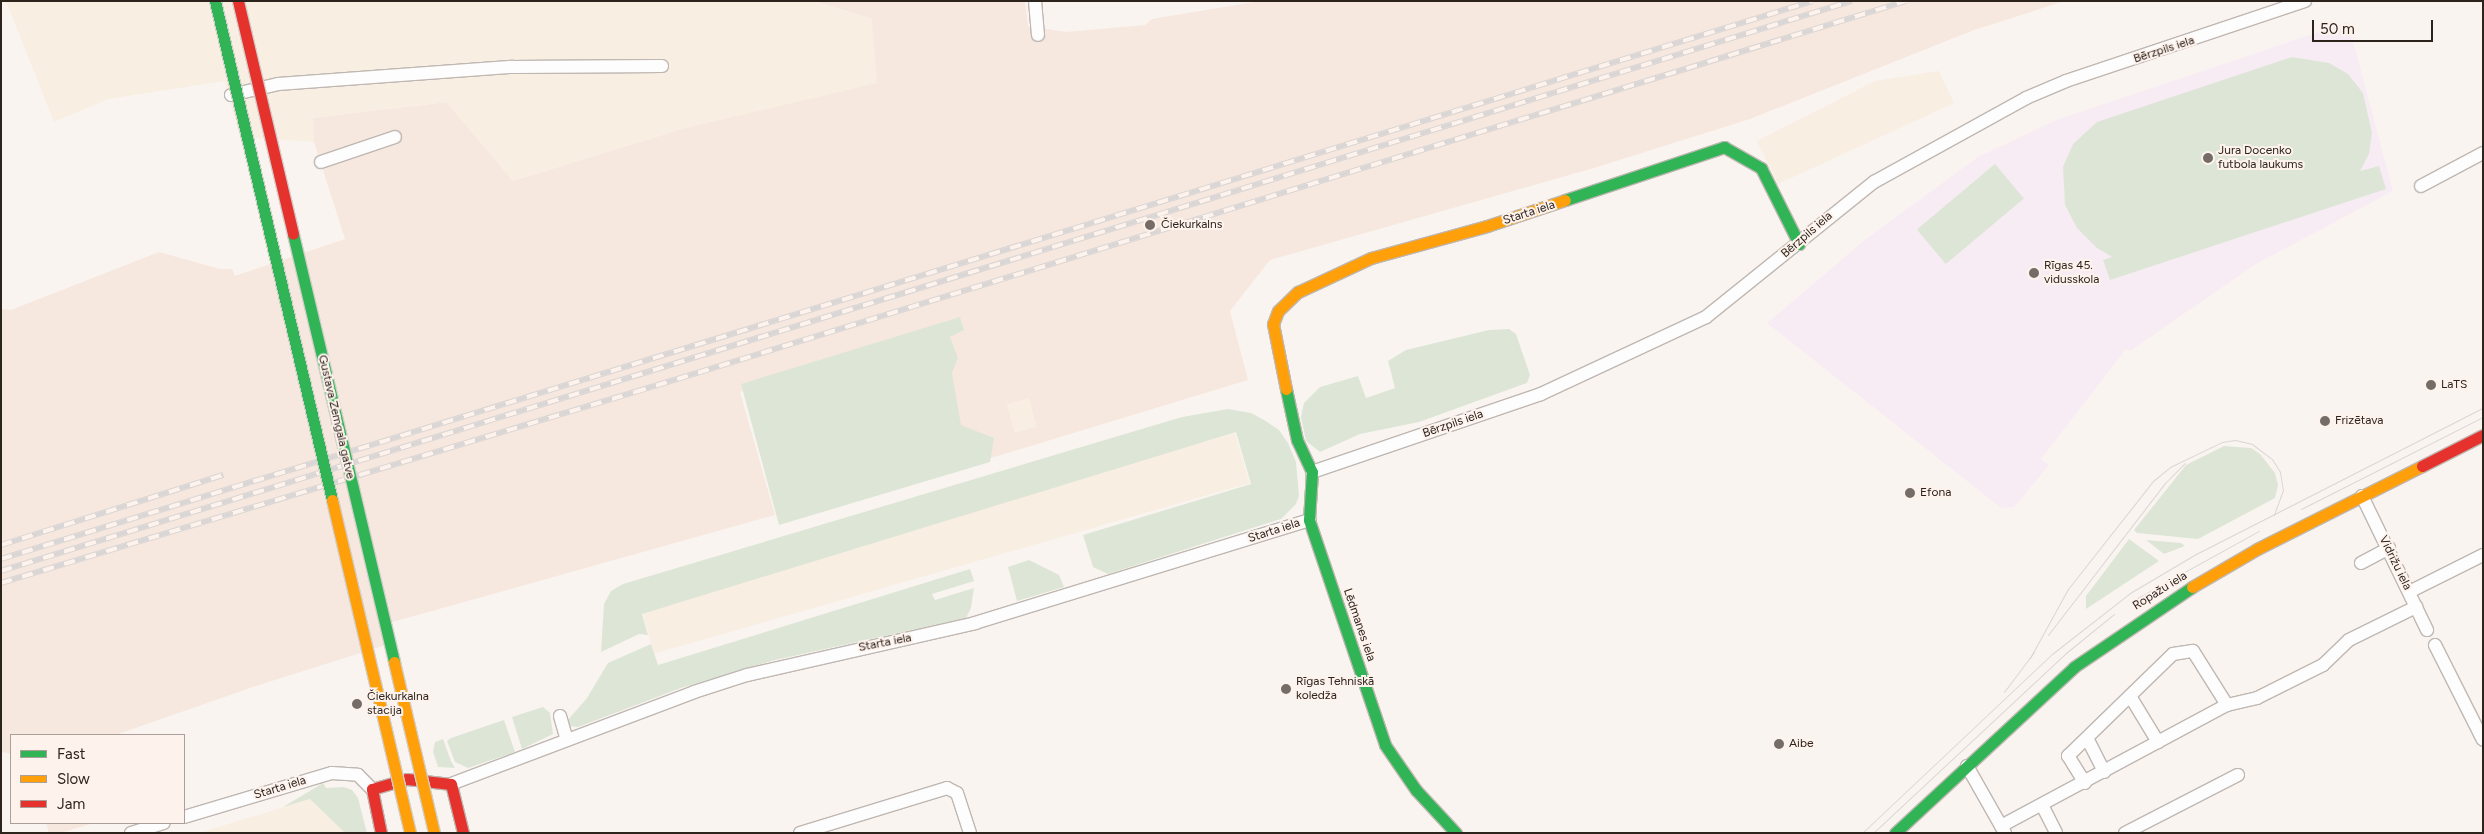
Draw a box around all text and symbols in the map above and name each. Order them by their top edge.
scale bar [2314,10,2435,42]
text: 50 m [2320,20,2355,38]
street label: Bērzpils iela [2132,33,2196,67]
place label: Jura Docenko futbola laukums [2218,144,2303,172]
marker: Jura Docenko futbola laukums [2202,152,2214,164]
street label: Starta iela [1501,198,1557,228]
street label: Bērzpils iela [1778,209,1836,261]
marker: Čiekurkalns [1143,218,1157,232]
place label: Čiekurkalns [1161,218,1222,232]
place label: Rīgas 45. vidusskola [2044,259,2099,287]
marker: Rīgas 45. vidusskola [2028,267,2040,279]
street label: Gustava Zemgala gatve [315,354,357,480]
place label: LaTS [2441,378,2467,392]
marker: LaTS [2425,379,2437,391]
street label: Bērzpils iela [1421,407,1485,441]
place label: Frizētava [2335,414,2383,428]
marker: Frizētava [2319,415,2331,427]
place label: Efona [1920,486,1951,500]
marker: Efona [1904,487,1916,499]
street label: Starta iela [1246,516,1302,546]
street label: Vidrižu iela [2376,534,2414,592]
street label: Ropažu iela [2130,569,2190,613]
street label: Lēdmanes iela [1340,587,1378,663]
street label: Starta iela [857,631,913,655]
place label: Rīgas Tehniskā koledža [1296,675,1374,703]
marker: Rīgas Tehniskā koledža [1280,683,1292,695]
place label: Čiekurkalna stacija [367,690,429,718]
marker: Čiekurkalna stacija [351,698,363,710]
legend [10,734,185,824]
place label: Aibe [1789,737,1813,751]
marker: Aibe [1773,738,1785,750]
text: Fast [57,745,85,763]
text: Slow [57,770,90,788]
street label: Starta iela [252,773,308,803]
text: Jam [57,795,85,813]

